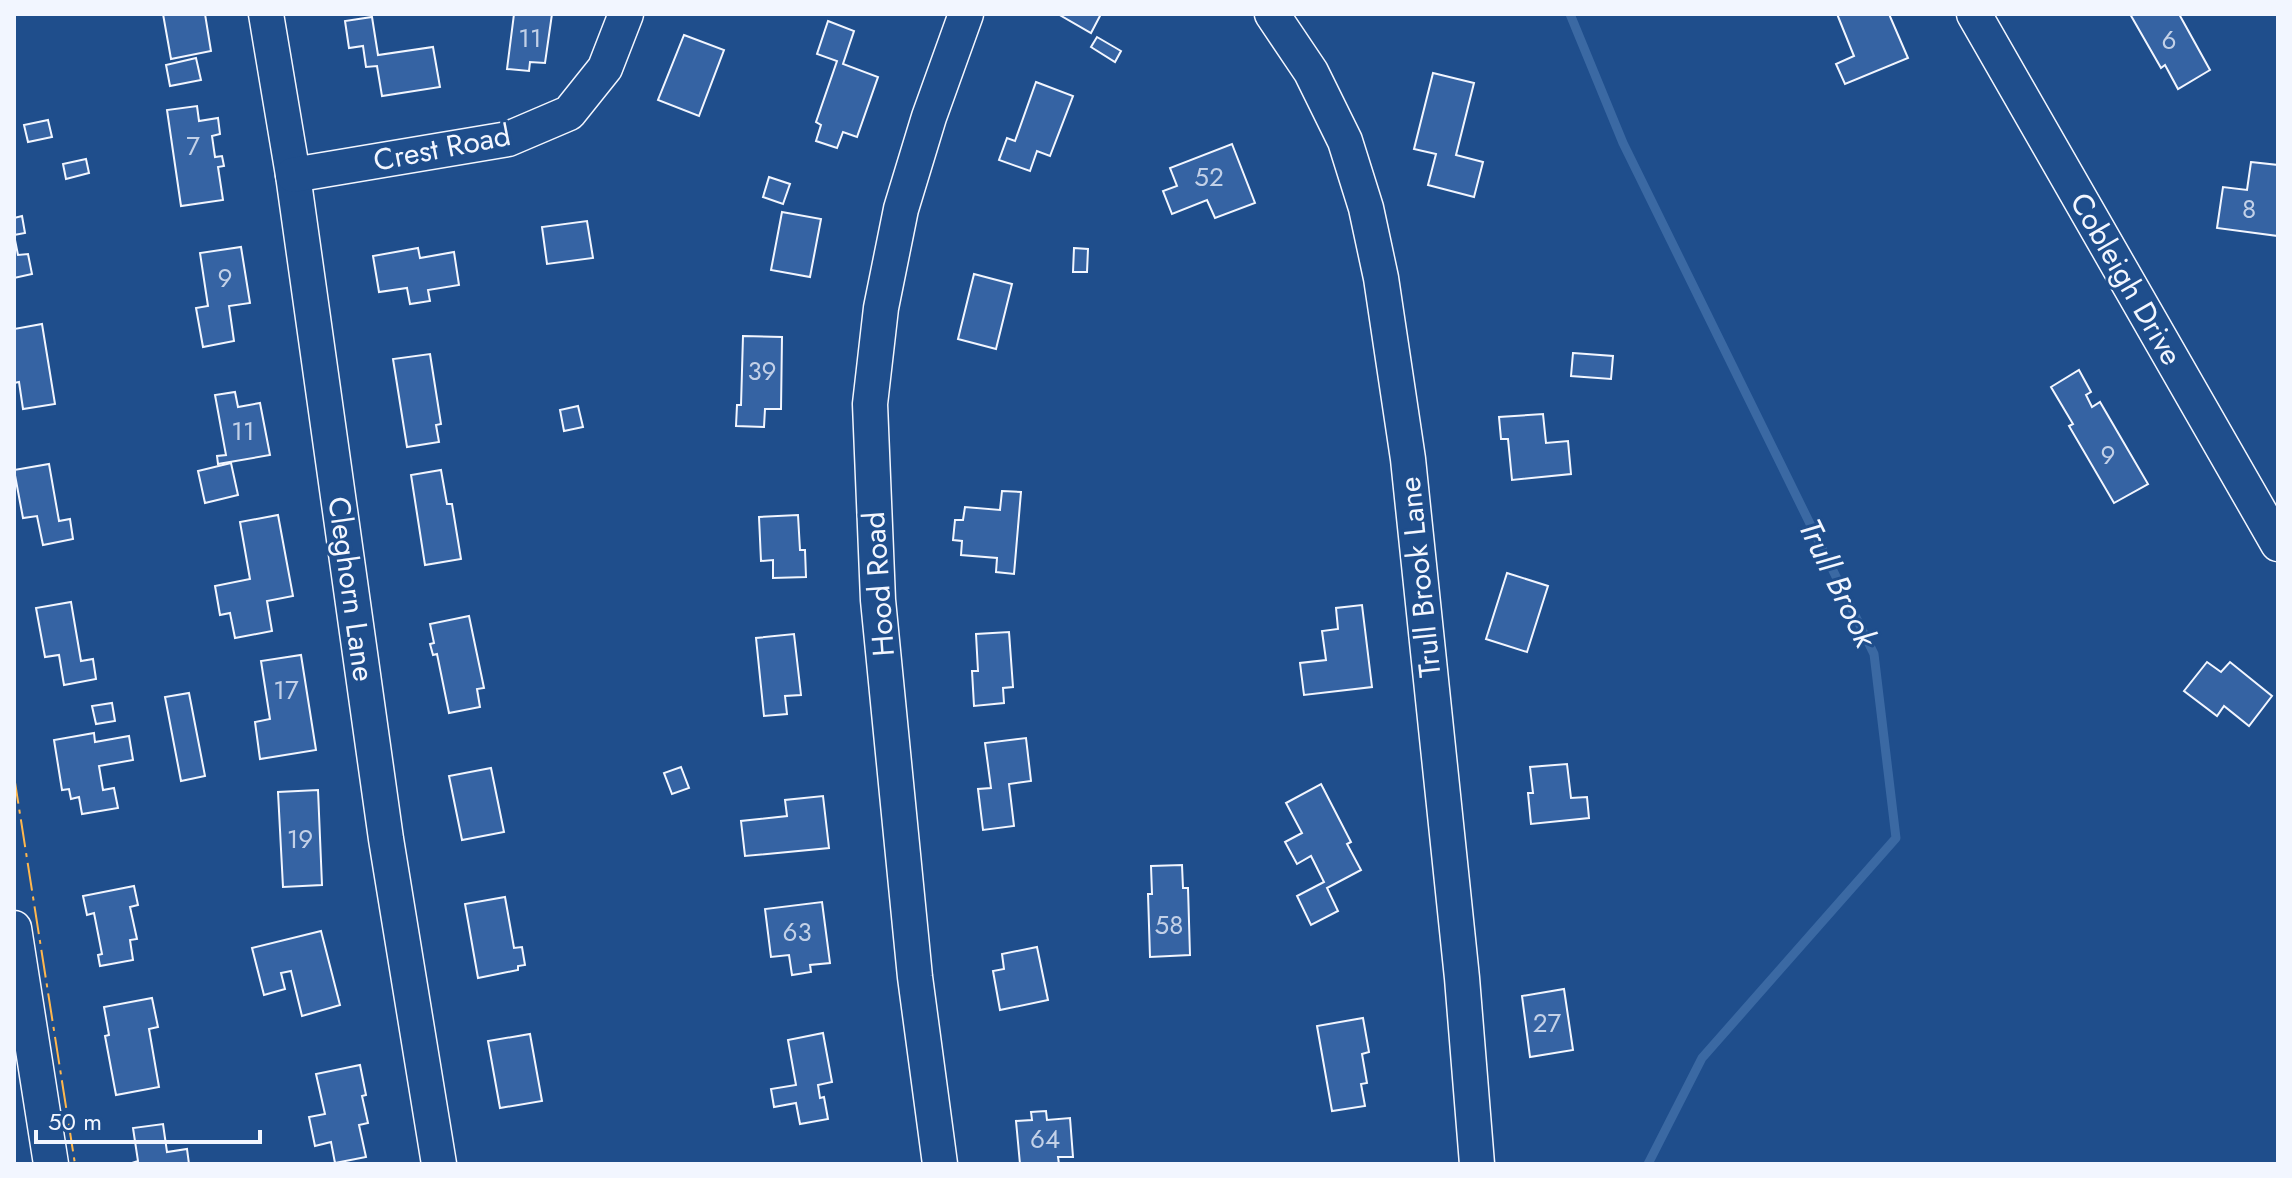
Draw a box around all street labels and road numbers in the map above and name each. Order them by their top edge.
street label: Crest Road [370,113,514,182]
street label: Cobleigh Drive [2060,185,2193,373]
street label: Trull Brook Lane [1388,475,1451,679]
street label: Cleghorn Lane [317,494,386,684]
street label: Hood Road [852,510,905,658]

